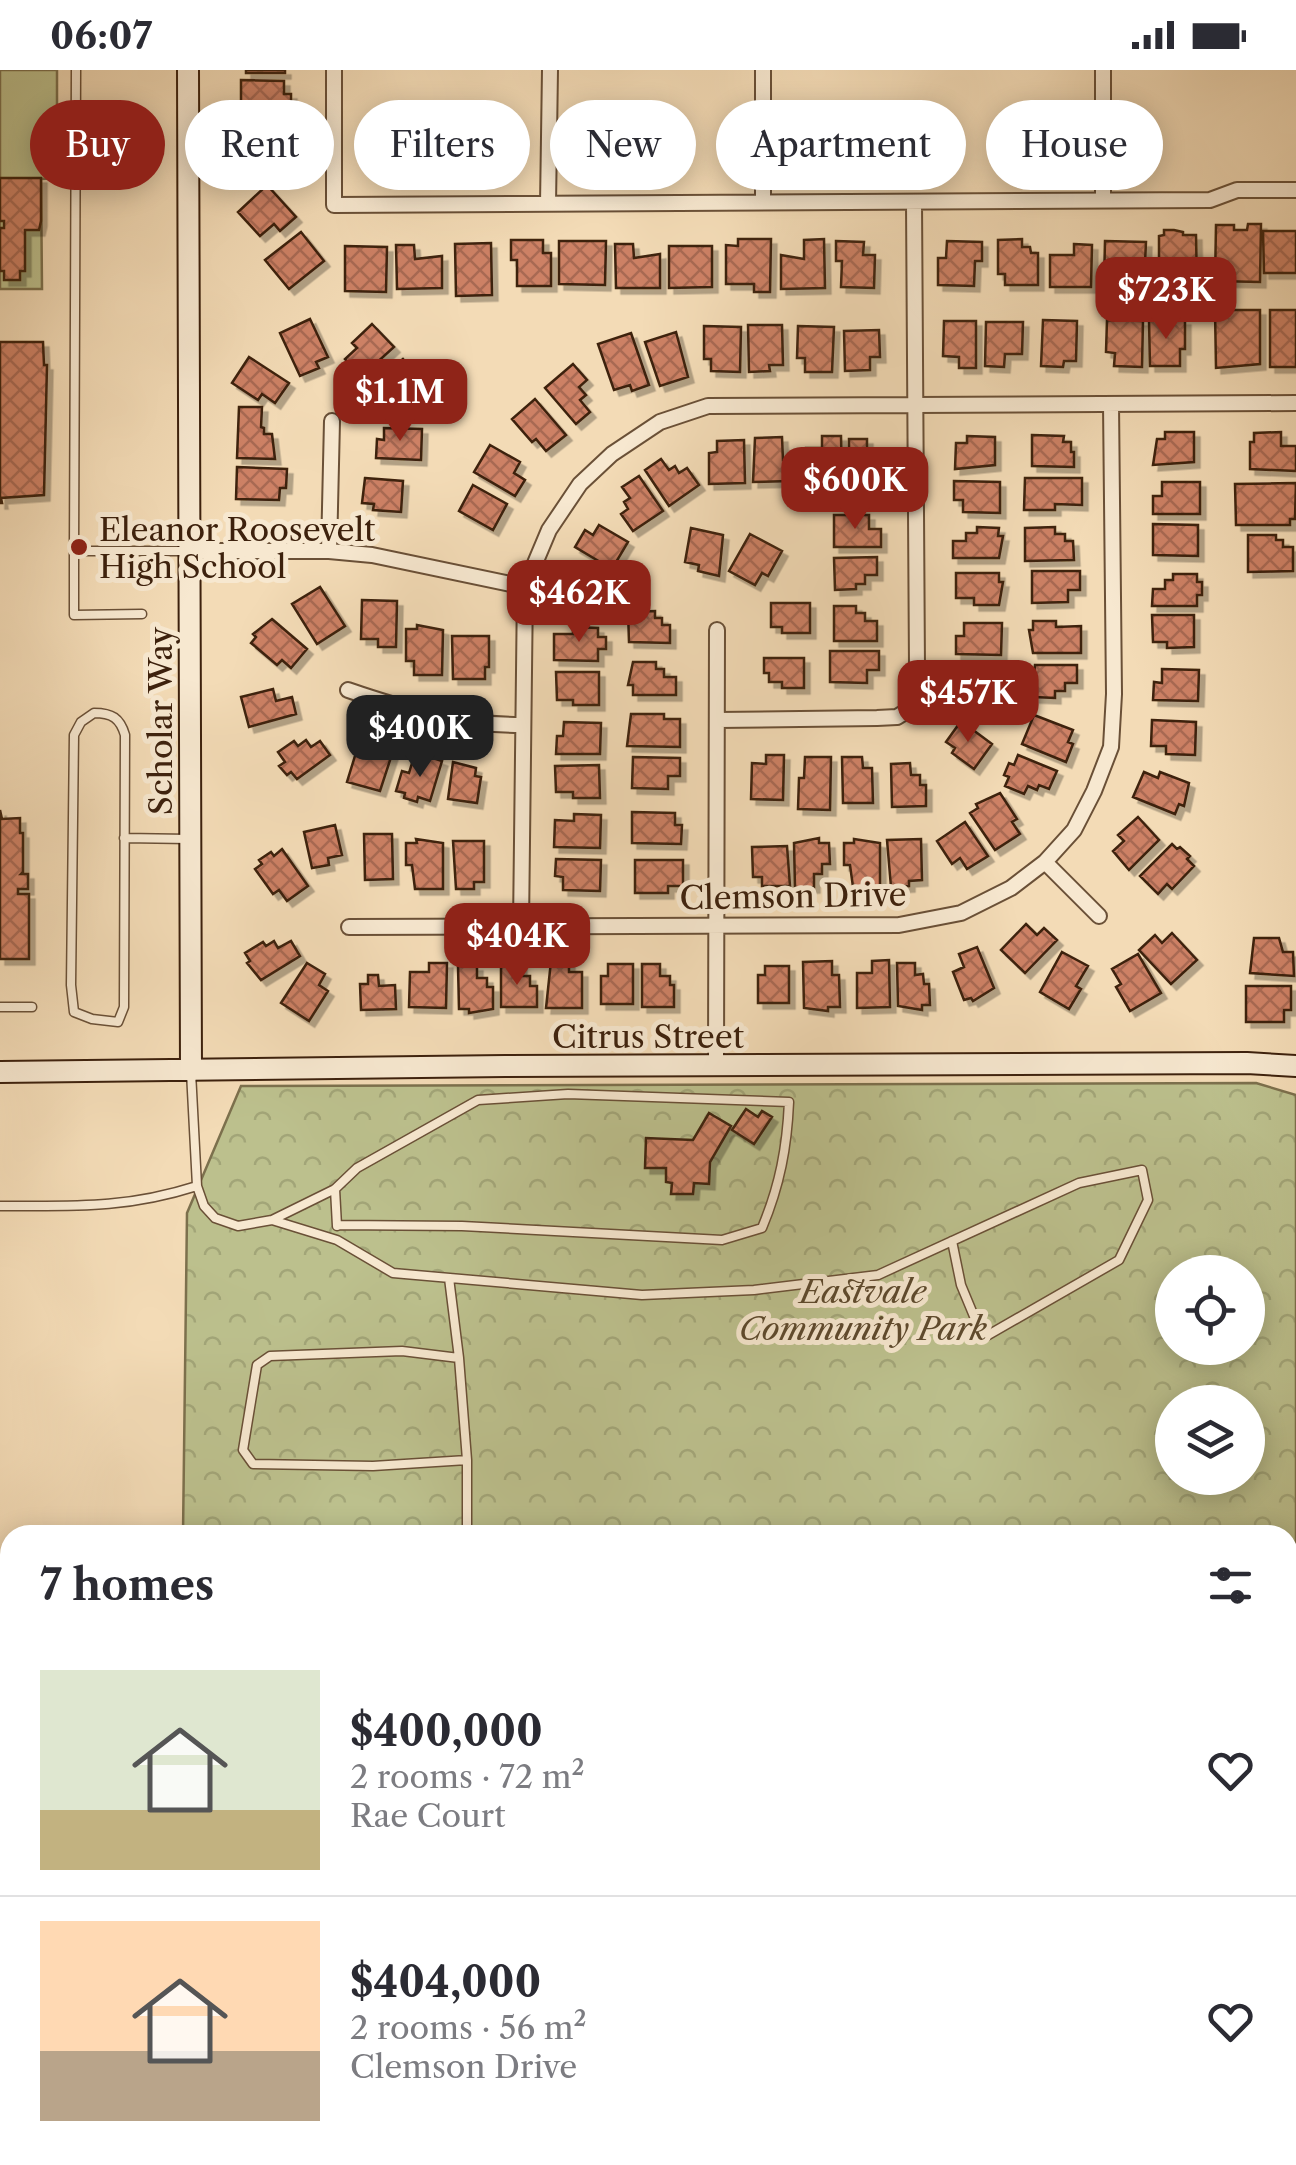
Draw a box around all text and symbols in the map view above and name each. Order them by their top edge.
text: 06:07 [50,12,152,59]
chip: Buy [30,100,165,190]
chip: Rent [185,100,334,190]
chip: Filters [354,100,530,190]
chip: New [550,100,696,190]
chip: Apartment [716,100,966,190]
chip: House [986,100,1163,190]
pin: $723K [1096,257,1236,342]
text: $723K [1117,270,1215,309]
pin: $1.1M [330,359,470,444]
text: $1.1M [355,372,445,411]
pin: $600K [785,447,925,532]
text: $600K [803,460,907,499]
place label: Eleanor Roosevelt High School [99,510,376,586]
marker: Eleanor Roosevelt High School [68,536,90,558]
pin: $462K [509,560,649,645]
text: $462K [529,573,629,612]
street label: Scholar Way [141,626,180,815]
pin: $457K [898,660,1038,745]
text: $457K [920,673,1016,712]
pin: $400K [350,695,490,780]
text: $400K [368,708,472,747]
street label: Clemson Drive [679,875,907,917]
pin: $404K [447,903,587,988]
text: $404K [466,916,568,955]
street label: Citrus Street [552,1017,745,1056]
map controls [1155,1255,1265,1495]
button: locate [1155,1255,1265,1365]
park label: Eastvale Community Park [739,1272,987,1348]
button: layers [1155,1385,1265,1495]
icon: filters [1203,1558,1258,1613]
text: 7 homes [40,1559,214,1611]
text: $400,000 [350,1705,543,1757]
icon: home [120,1710,240,1830]
icon: heart [1203,1743,1258,1798]
text: 2 rooms · 72 m² [350,1757,585,1796]
text: Rae Court [350,1796,506,1835]
text: $404,000 [350,1956,541,2008]
icon: home [120,1961,240,2081]
icon: heart [1203,1994,1258,2049]
text: 2 rooms · 56 m² [350,2008,587,2047]
text: Clemson Drive [350,2047,577,2086]

